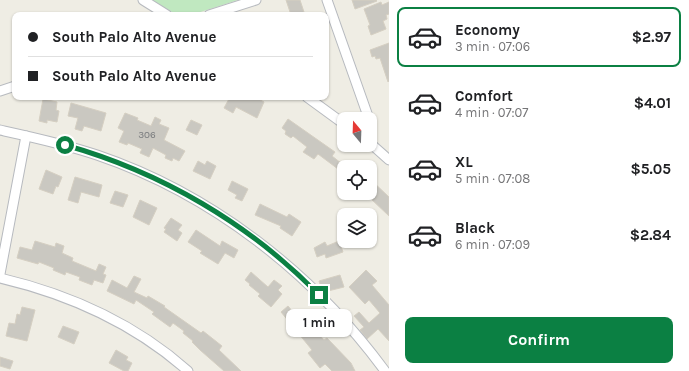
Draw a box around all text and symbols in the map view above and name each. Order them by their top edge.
icon: car [407,19,443,55]
text: Economy [455,21,520,39]
text: South Palo Alto Avenue [52,28,217,46]
text: $2.97 [632,28,671,46]
text: 3 min · 07:06 [455,39,530,54]
text: South Palo Alto Avenue [52,67,217,85]
icon: car [407,85,443,121]
text: Comfort [455,87,513,105]
text: $4.01 [634,94,671,112]
text: 4 min · 07:07 [455,105,528,120]
north arrow [337,112,377,152]
map controls [337,112,377,248]
house number: 306 [138,129,156,141]
route start [56,136,74,154]
icon: car [407,151,443,187]
text: XL [455,153,473,171]
button: locate [337,160,377,200]
text: $5.05 [630,160,671,178]
text: 5 min · 07:08 [455,171,530,186]
button: layers [337,208,377,248]
icon: car [407,217,443,253]
text: Black [455,219,495,237]
text: $2.84 [630,226,671,244]
text: 6 min · 07:09 [455,237,530,252]
route end [310,286,328,304]
callout: 1 min [286,309,352,337]
text: 1 min [303,315,335,330]
button: Confirm [405,317,673,363]

